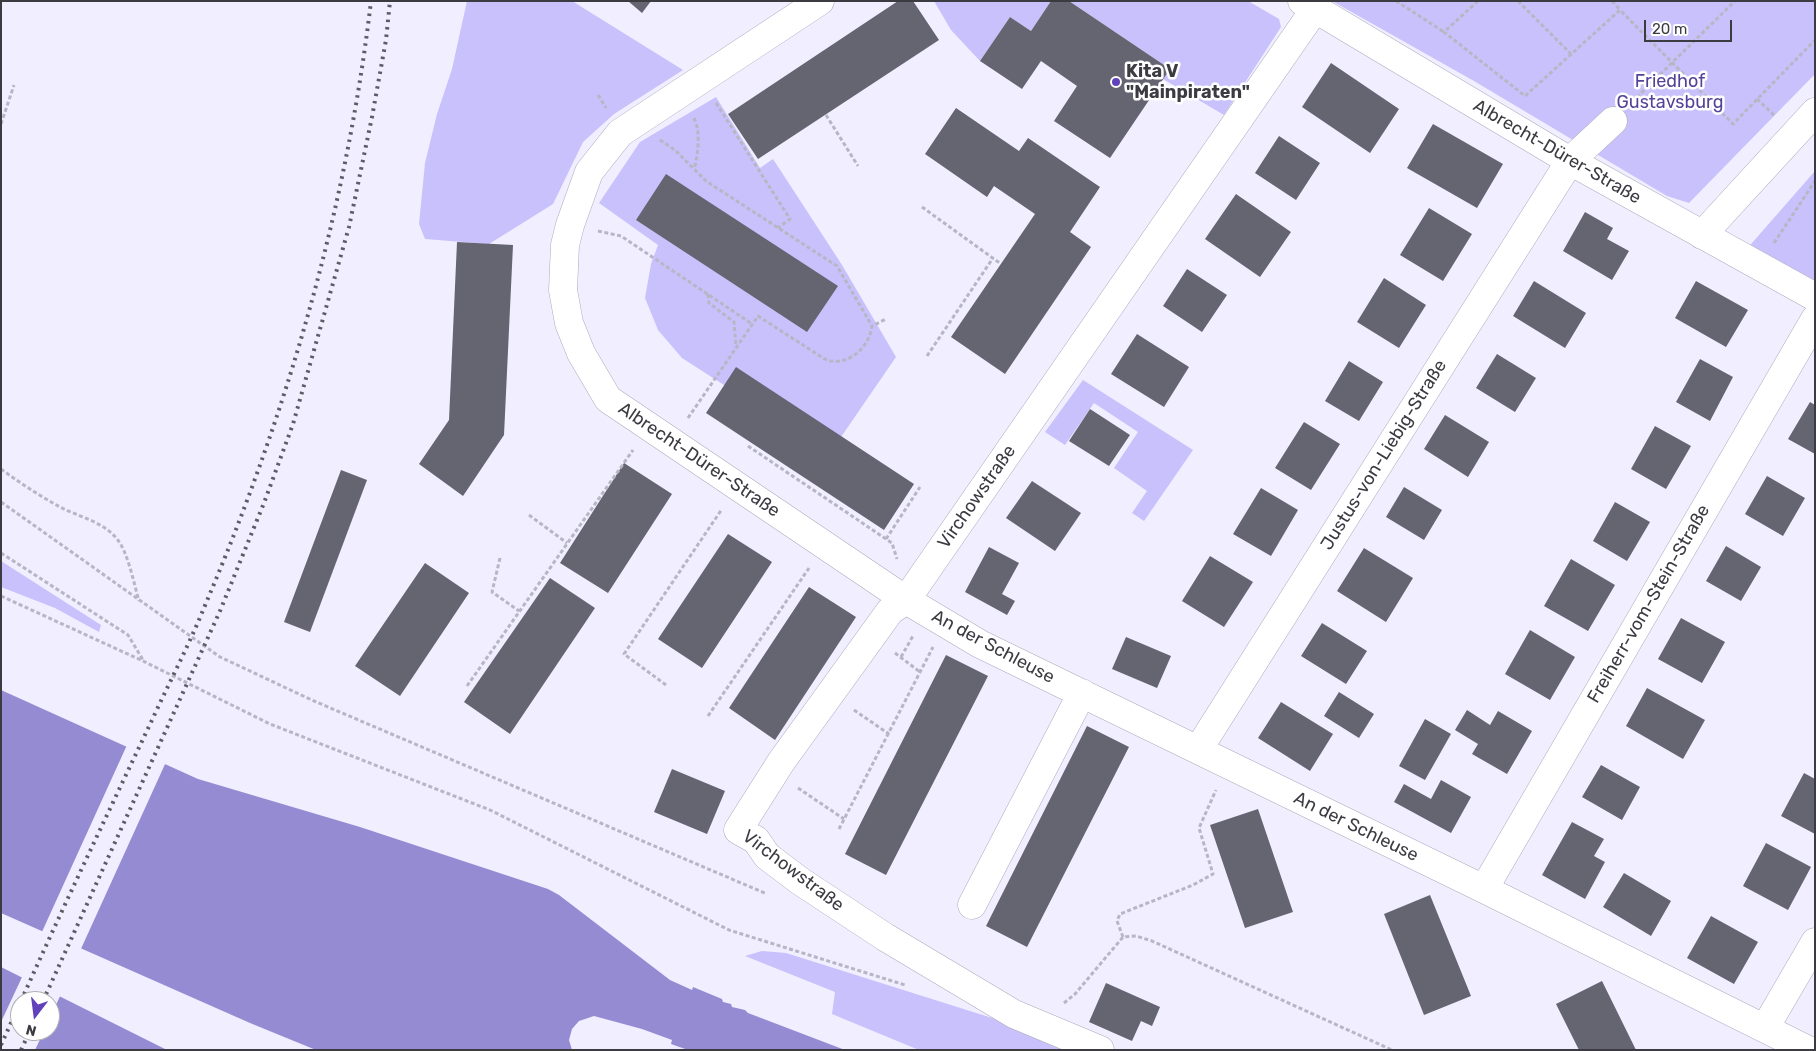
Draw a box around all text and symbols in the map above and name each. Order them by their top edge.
scale bar [1646,10,1734,42]
text: 20 m [1652,20,1687,38]
place label: Kita V "Mainpiraten" [1126,61,1250,104]
park label: Friedhof Gustavsburg [1617,71,1723,114]
marker: Kita V "Mainpiraten" [1110,76,1122,88]
street label: Albrecht-Dürer-Straße [1469,95,1645,209]
street label: Justus-von-Liebig-Straße [1316,356,1452,554]
street label: Albrecht-Dürer-Straße [614,398,784,522]
street label: Virchowstraße [933,441,1021,553]
street label: Freiherr-vom-Stein-Straße [1583,501,1715,707]
street label: An der Schleuse [928,606,1058,688]
street label: An der Schleuse [1290,787,1422,867]
street label: Virchowstraße [738,826,848,916]
north arrow [10,991,60,1041]
text: N [24,1020,38,1040]

